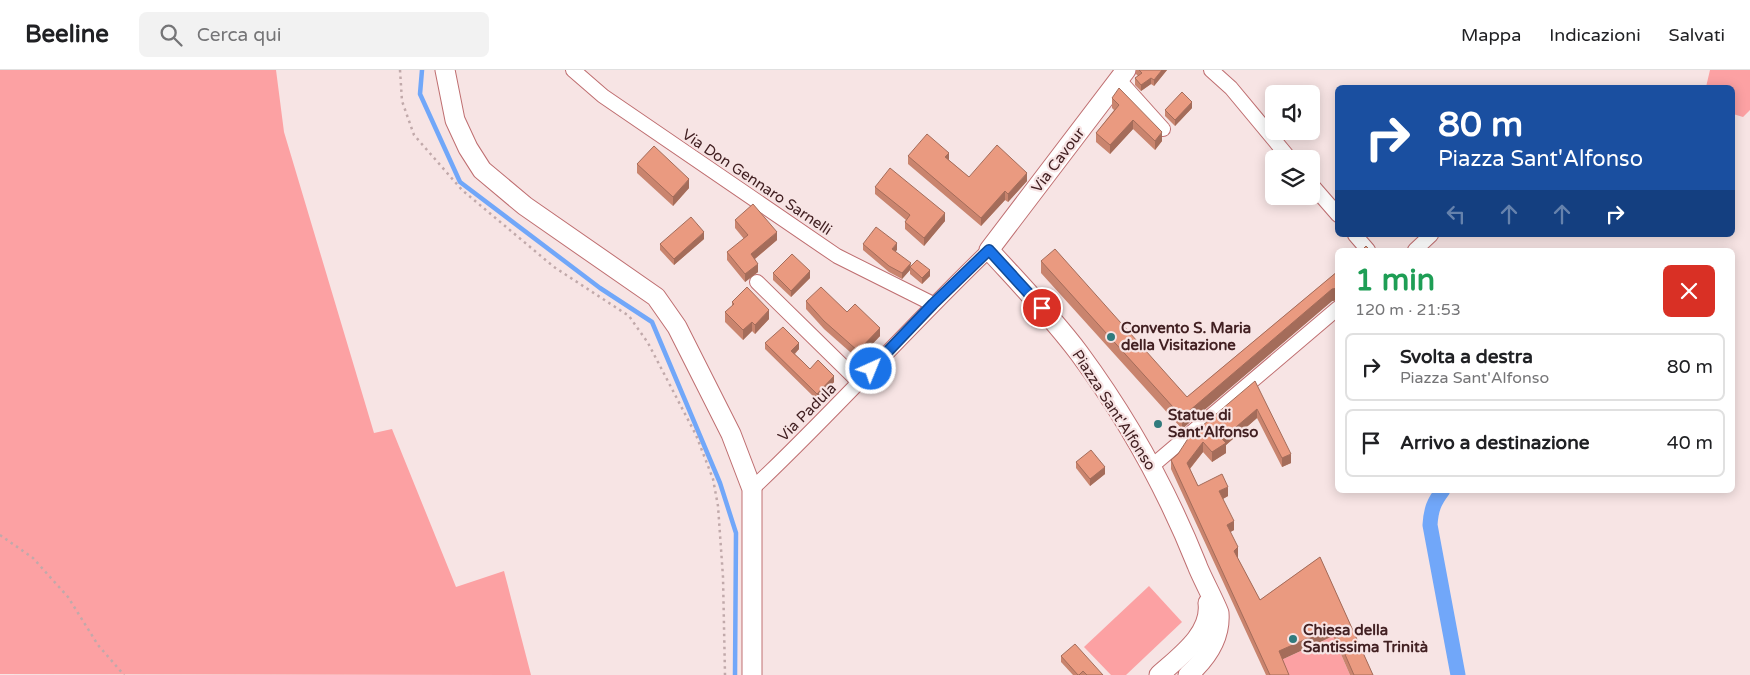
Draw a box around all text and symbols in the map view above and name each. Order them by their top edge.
search box [139,12,489,57]
text: Beeline [25,20,109,49]
icon: search [157,21,185,49]
text: Cerca qui [197,24,282,46]
text: Mappa [1461,24,1521,46]
text: Indicazioni [1549,24,1641,46]
text: Salvati [1669,24,1725,46]
map controls [1265,85,1320,205]
button: sound [1265,85,1320,140]
text: 80 m [1438,104,1523,146]
icon: right [1355,105,1420,170]
street label: Via Cavour [1028,124,1088,196]
street label: Via Don Gennaro Sarnelli [679,125,835,239]
text: Piazza Sant'Alfonso [1438,146,1643,172]
button: layers [1265,150,1320,205]
icon: left [1442,200,1470,228]
icon: ahead [1495,200,1523,228]
icon: ahead [1548,200,1576,228]
icon: right [1601,200,1629,228]
text: 1 min [1355,262,1435,299]
button: close [1663,265,1715,317]
pin [1021,287,1063,329]
icon: arrive [1028,294,1056,322]
text: 120 m · 21:53 [1355,300,1461,320]
place label: Convento S. Maria della Visitazione [1121,319,1251,354]
marker: Convento S. Maria della Visitazione [1105,331,1117,343]
position arrow [844,342,896,394]
street label: Piazza Sant'Alfonso [1068,346,1160,474]
text: Svolta a destra [1400,346,1533,368]
icon: right [1357,353,1385,381]
text: 80 m [1667,356,1713,378]
text: Piazza Sant'Alfonso [1400,368,1549,388]
street label: Via Padula [774,379,840,445]
place label: Statue di Sant'Alfonso [1168,406,1258,441]
marker: Statue di Sant'Alfonso [1152,418,1164,430]
icon: arrive [1357,429,1385,457]
text: Arrivo a destinazione [1400,432,1590,454]
text: 40 m [1667,432,1713,454]
place label: Chiesa della Santissima Trinità [1303,621,1428,656]
marker: Chiesa della Santissima Trinità [1287,633,1299,645]

